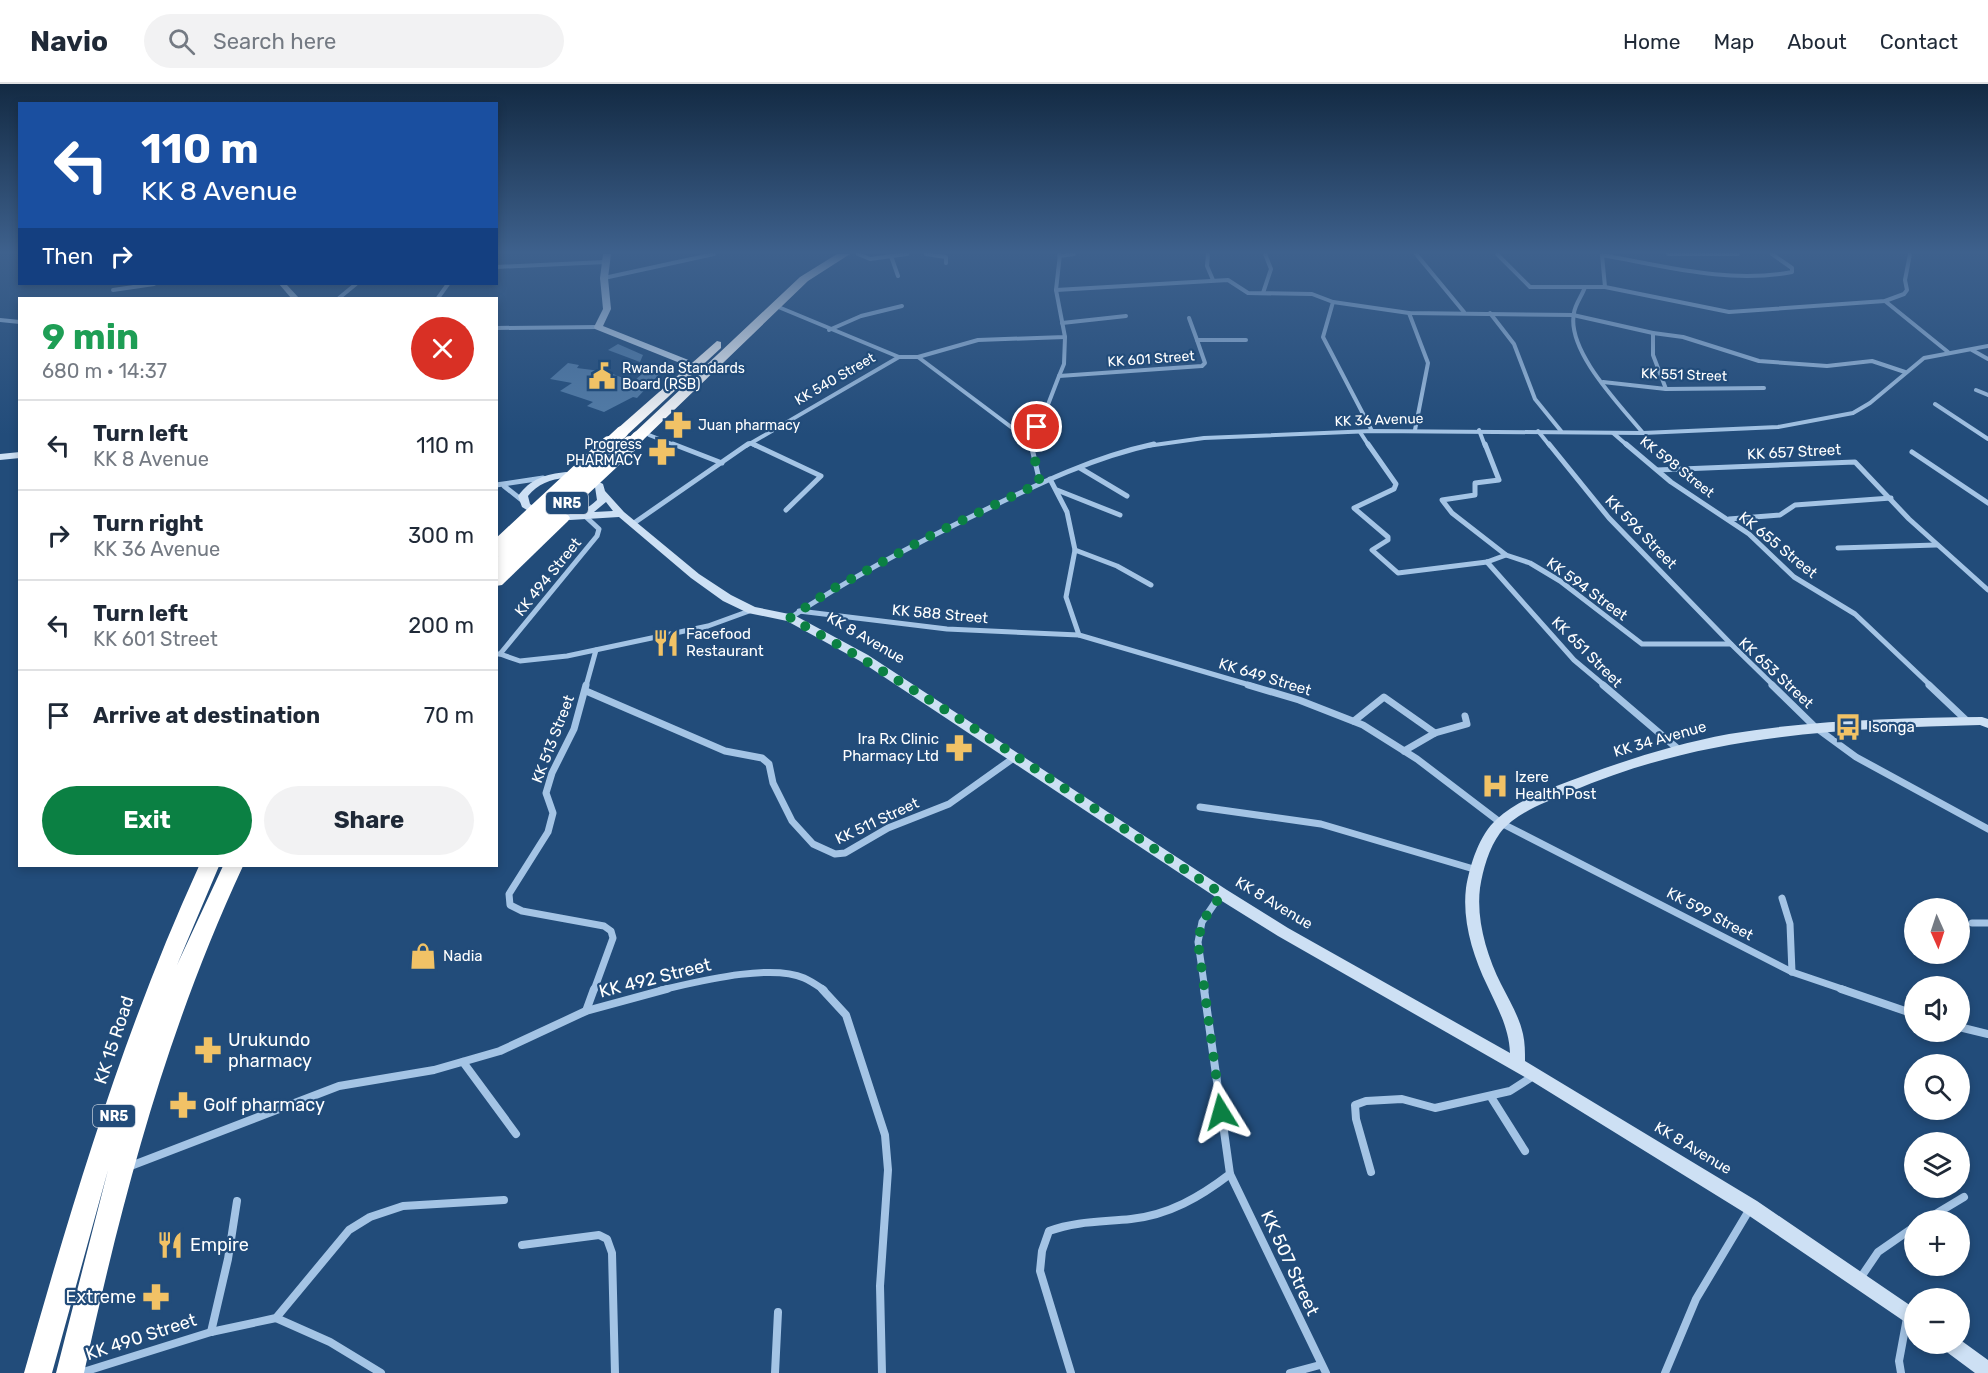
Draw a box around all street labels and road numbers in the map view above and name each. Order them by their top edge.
street label: KK 601 Street [1107,347,1196,371]
street label: KK 540 Street [792,349,879,409]
street label: KK 551 Street [1641,365,1728,385]
street label: KK 36 Avenue [1334,410,1424,430]
street label: KK 598 Street [1636,433,1718,502]
street label: KK 657 Street [1746,441,1842,463]
street label: KK 596 Street [1601,491,1681,573]
road number: NR5 [546,492,588,514]
street label: KK 655 Street [1735,508,1821,582]
street label: KK 494 Street [511,534,585,620]
street label: KK 594 Street [1543,554,1631,624]
street label: KK 588 Street [891,601,989,627]
street label: KK 8 Avenue [824,608,908,668]
street label: KK 651 Street [1548,613,1626,691]
street label: KK 653 Street [1735,634,1817,712]
street label: KK 649 Street [1217,654,1314,700]
street label: KK 513 Street [528,692,578,786]
street label: KK 34 Avenue [1612,717,1708,761]
street label: KK 511 Street [832,794,922,848]
street label: KK 8 Avenue [1232,873,1316,933]
street label: KK 599 Street [1664,884,1756,944]
street label: KK 492 Street [597,953,713,1003]
street label: KK 15 Road [89,993,139,1087]
road number: NR5 [93,1105,135,1127]
street label: KK 8 Avenue [1651,1118,1735,1178]
street label: KK 507 Street [1256,1207,1324,1319]
street label: KK 490 Street [83,1309,199,1365]

